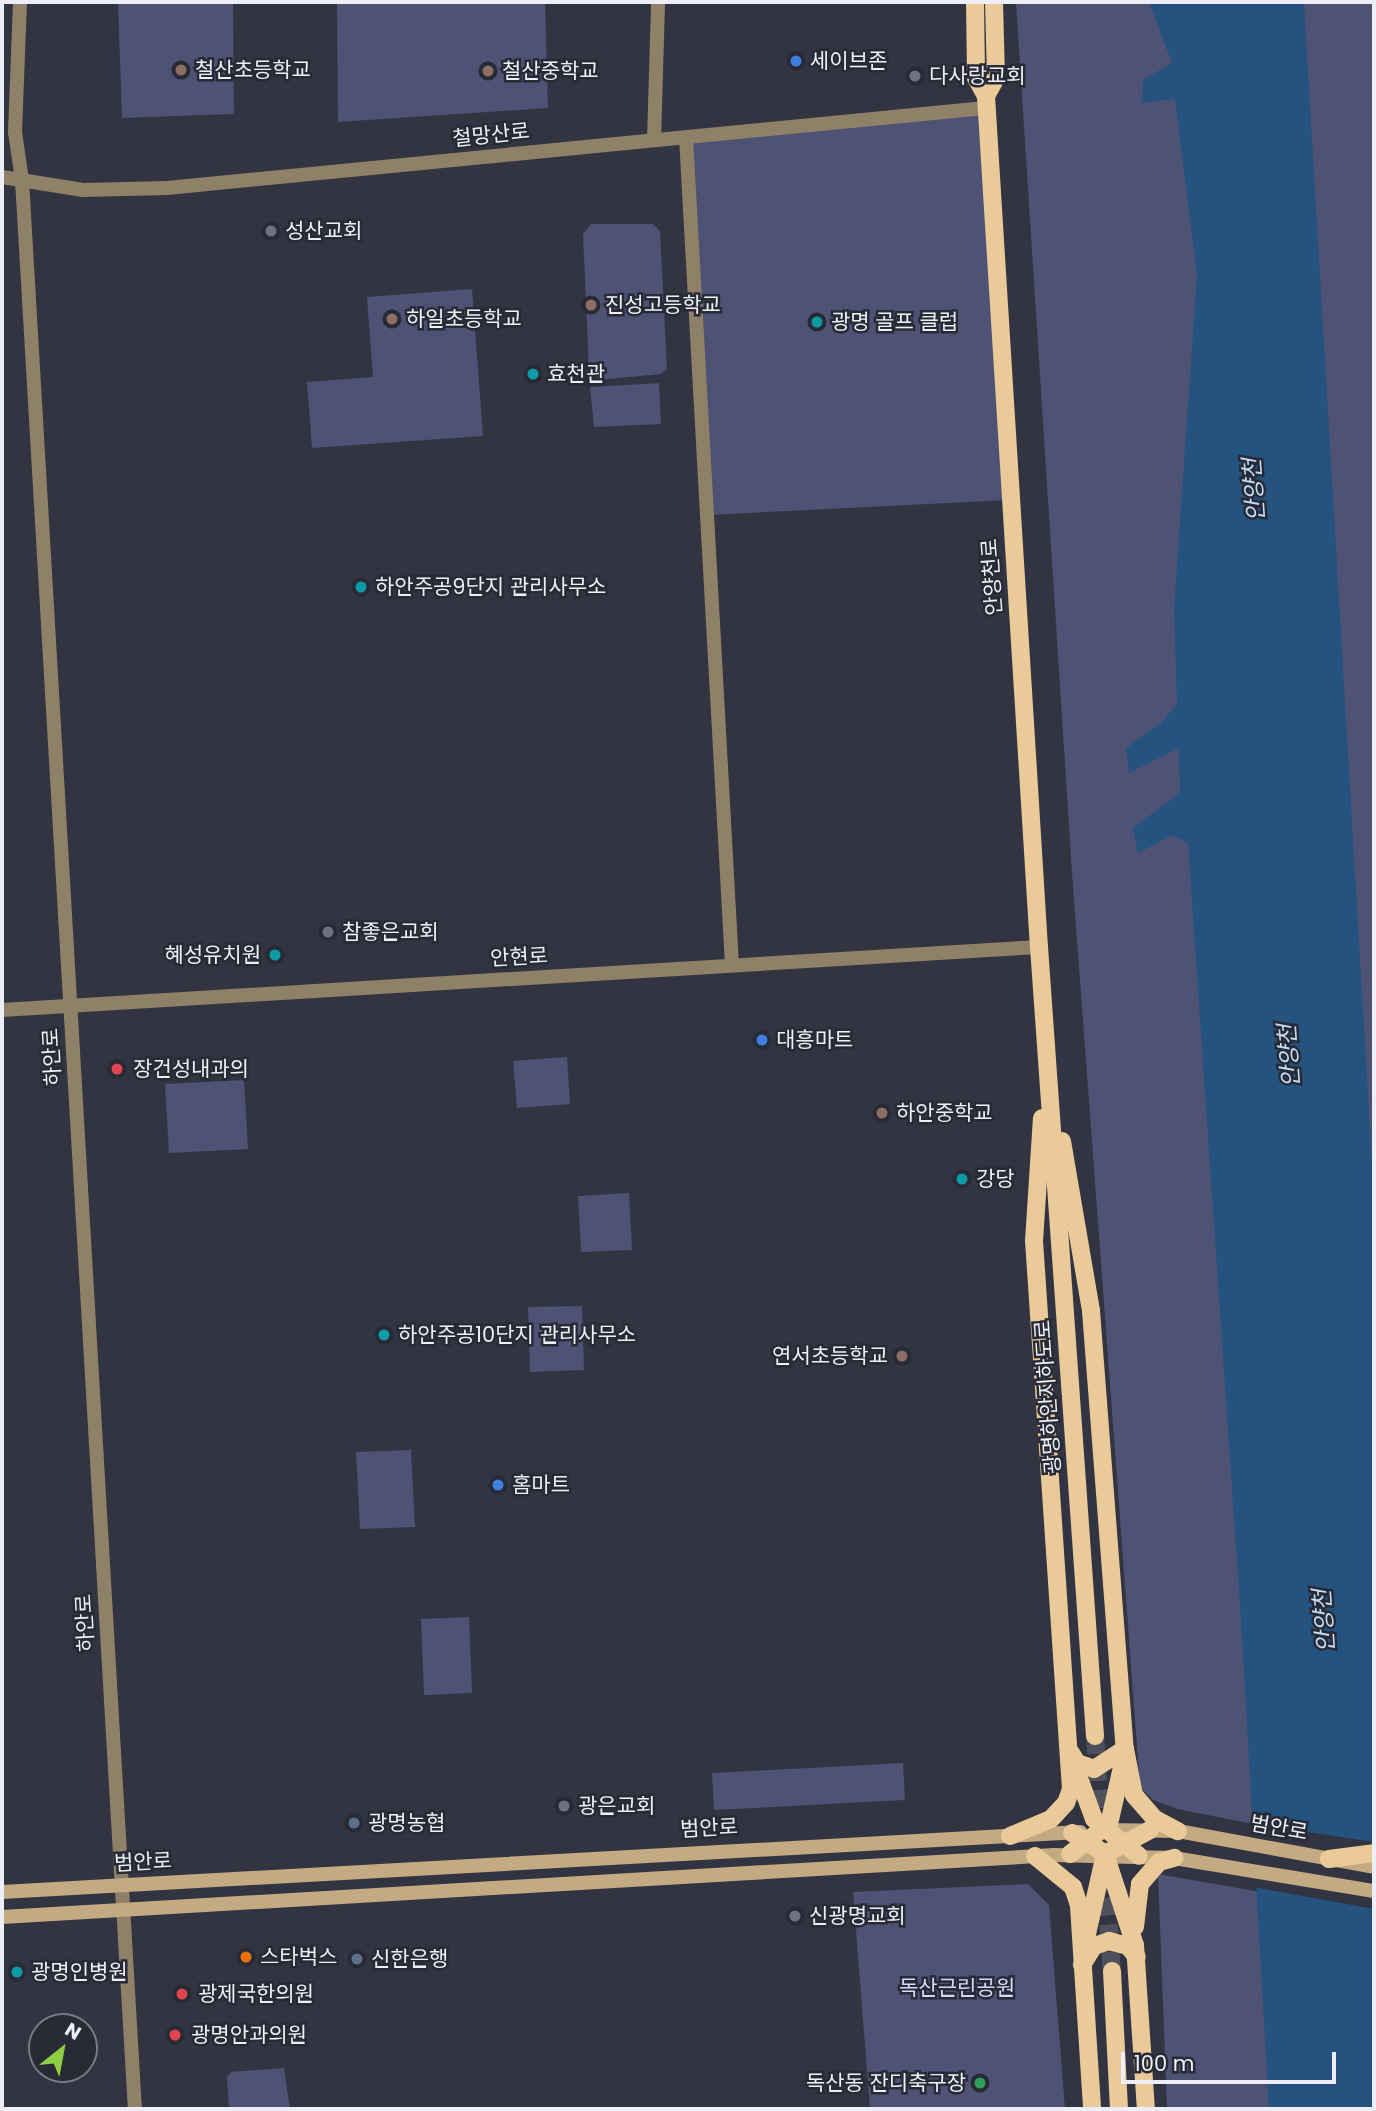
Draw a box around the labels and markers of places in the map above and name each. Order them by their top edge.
place label: 세이브존 [810,48,887,74]
marker: 세이브존 [788,53,804,69]
place label: 철산초등학교 [195,57,311,83]
place label: 철산중학교 [502,58,599,84]
marker: 철산초등학교 [173,62,189,78]
marker: 철산중학교 [480,63,496,79]
place label: 다사랑교회 [929,63,1026,89]
marker: 다사랑교회 [907,68,923,84]
place label: 성산교회 [285,218,362,244]
marker: 성산교회 [263,223,279,239]
place label: 진성고등학교 [605,292,721,318]
marker: 진성고등학교 [583,297,599,313]
place label: 하일초등학교 [406,306,522,332]
place label: 광명 골프 클럽 [831,309,958,335]
marker: 하일초등학교 [384,311,400,327]
marker: 광명 골프 클럽 [809,314,825,330]
place label: 효천관 [547,361,605,387]
marker: 효천관 [525,366,541,382]
place label: 하안주공9단지 관리사무소 [375,574,606,600]
marker: 하안주공9단지 관리사무소 [353,579,369,595]
place label: 참좋은교회 [342,919,439,945]
marker: 참좋은교회 [320,924,336,940]
place label: 혜성유치원 [164,942,261,968]
marker: 혜성유치원 [267,947,283,963]
place label: 대흥마트 [776,1027,853,1053]
marker: 대흥마트 [754,1032,770,1048]
place label: 장건성내과의 [133,1056,249,1082]
marker: 장건성내과의 [107,1059,127,1079]
place label: 하안중학교 [896,1100,993,1126]
marker: 하안중학교 [874,1105,890,1121]
place label: 강당 [976,1166,1015,1192]
marker: 강당 [954,1171,970,1187]
place label: 하안주공10단지 관리사무소 [398,1322,636,1348]
marker: 하안주공10단지 관리사무소 [376,1327,392,1343]
place label: 연서초등학교 [772,1343,888,1369]
marker: 연서초등학교 [894,1348,910,1364]
place label: 홈마트 [512,1472,570,1498]
marker: 홈마트 [490,1477,506,1493]
place label: 광은교회 [578,1793,655,1819]
marker: 광은교회 [556,1798,572,1814]
place label: 광명농협 [368,1810,445,1836]
marker: 광명농협 [346,1815,362,1831]
place label: 신광명교회 [809,1903,906,1929]
marker: 신광명교회 [787,1908,803,1924]
place label: 스타벅스 [260,1944,337,1970]
place label: 신한은행 [371,1946,448,1972]
marker: 스타벅스 [238,1949,254,1965]
marker: 신한은행 [349,1951,365,1967]
place label: 광명인병원 [31,1959,128,1985]
marker: 광명인병원 [9,1964,25,1980]
place label: 광제국한의원 [198,1981,314,2007]
marker: 광제국한의원 [172,1984,192,2004]
place label: 광명안과의원 [191,2022,307,2048]
marker: 광명안과의원 [165,2025,185,2045]
place label: 독산동 잔디축구장 [806,2070,966,2096]
marker: 독산동 잔디축구장 [972,2075,988,2091]

